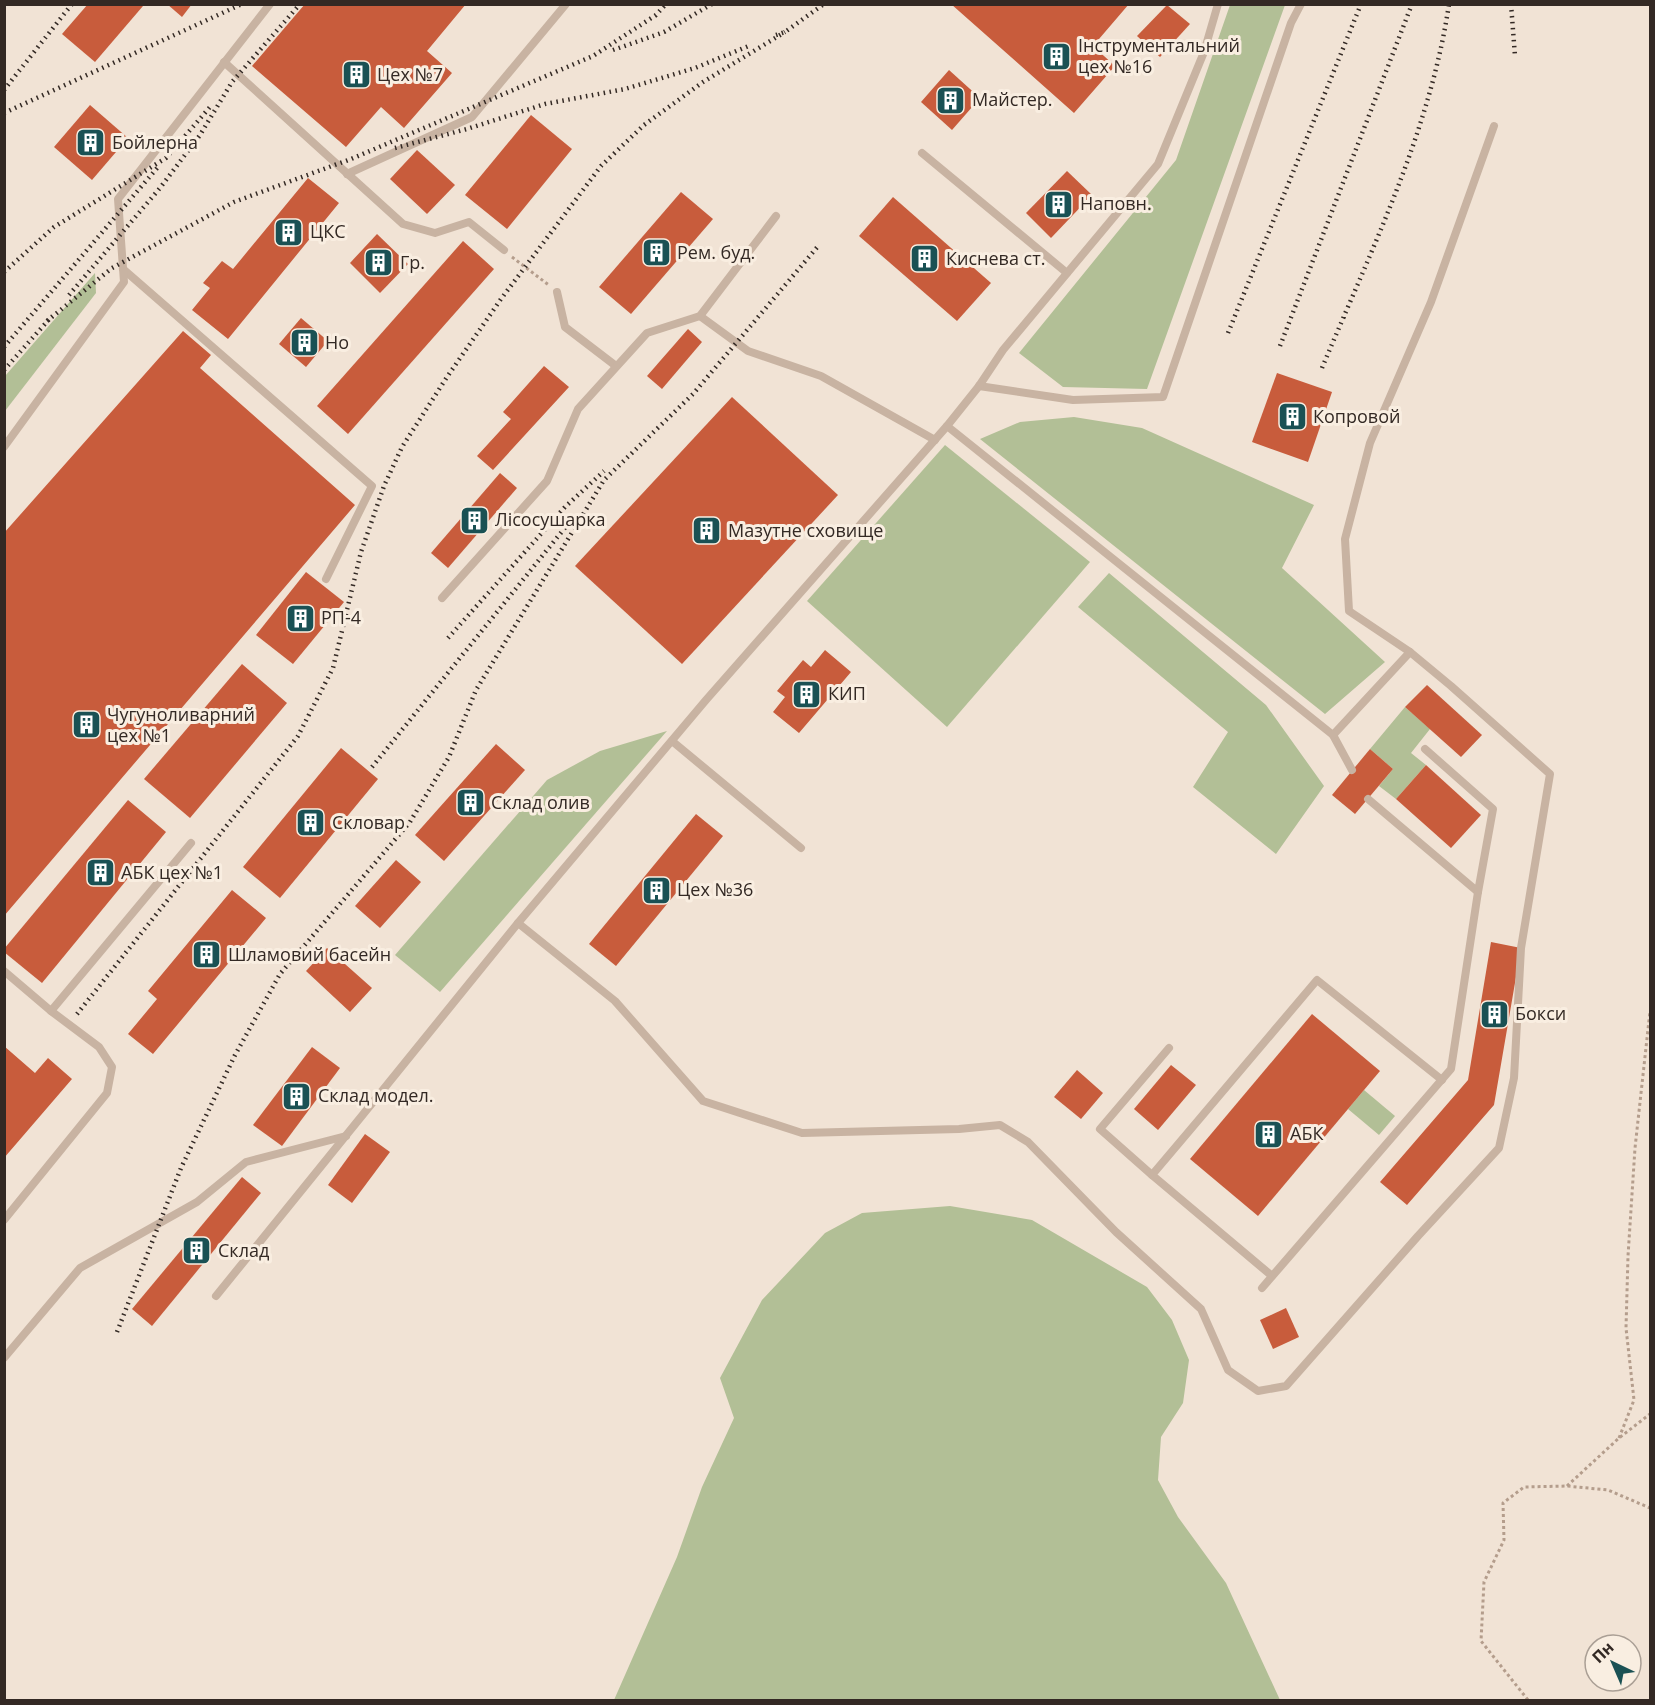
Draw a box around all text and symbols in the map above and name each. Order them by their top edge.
place label: Інструментальний цех №16 [1078,33,1240,78]
building icon: Інструментальний цех №16 [1041,40,1073,72]
building icon: Цех №7 [340,59,372,91]
place label: Цех №7 [377,62,443,86]
building icon: Майстер. [935,84,967,116]
place label: Майстер. [972,87,1053,111]
building icon: Бойлерна [75,127,107,159]
place label: Бойлерна [112,130,198,154]
building icon: Наповн. [1043,188,1075,220]
place label: Наповн. [1080,191,1152,215]
building icon: ЦКС [273,216,305,248]
place label: ЦКС [310,219,346,243]
building icon: Рем. буд. [640,237,672,269]
place label: Рем. буд. [677,240,755,264]
building icon: Киснева ст. [909,243,941,275]
place label: Киснева ст. [946,246,1045,270]
building icon: Гр. [363,247,395,279]
place label: Гр. [400,250,425,274]
building icon: Но [288,327,320,359]
place label: Но [325,330,349,354]
building icon: Копровой [1276,401,1308,433]
place label: Копровой [1313,404,1400,428]
building icon: Лісосушарка [458,504,490,536]
place label: Лісосушарка [495,507,606,531]
building icon: Мазутне сховище [691,515,723,547]
place label: Мазутне сховище [728,518,883,542]
building icon: РП-4 [284,602,316,634]
place label: РП-4 [321,605,361,629]
building icon: КИП [791,678,823,710]
place label: КИП [828,681,866,705]
place label: Чугуноливарний цех №1 [107,702,255,747]
building icon: Чугуноливарний цех №1 [70,709,102,741]
building icon: Склад олив [454,787,486,819]
place label: Склад олив [491,790,590,814]
building icon: Скловар [295,807,327,839]
place label: Скловар [332,810,405,834]
building icon: АБК цех №1 [84,857,116,889]
place label: АБК цех №1 [121,860,223,884]
building icon: Цех №36 [640,874,672,906]
place label: Цех №36 [677,877,753,901]
building icon: Шламовий басейн [191,939,223,971]
place label: Шламовий басейн [228,942,391,966]
building icon: Бокси [1478,998,1510,1030]
place label: Бокси [1515,1001,1566,1025]
building icon: Склад модел. [281,1080,313,1112]
place label: Склад модел. [318,1083,433,1107]
building icon: АБК [1253,1118,1285,1150]
place label: АБК [1290,1121,1323,1145]
building icon: Склад [181,1235,213,1267]
place label: Склад [218,1238,269,1262]
north arrow [1583,1633,1643,1693]
text: Пн [1587,1636,1618,1668]

